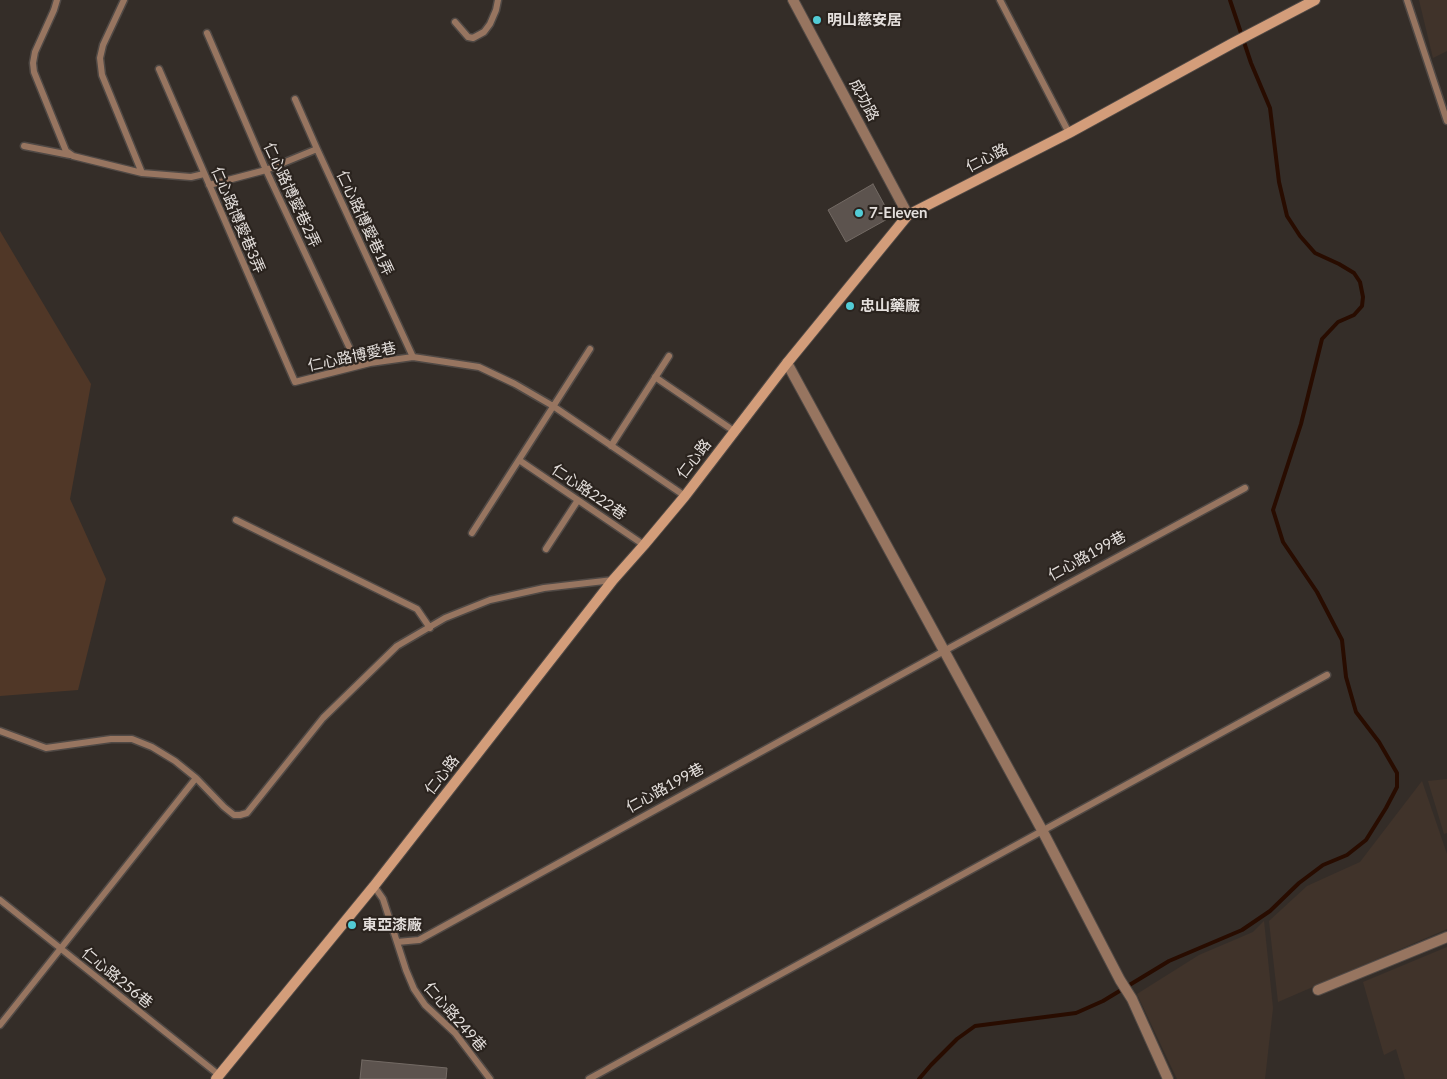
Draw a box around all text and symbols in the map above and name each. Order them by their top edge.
place label: 明山慈安居 [827,11,902,29]
marker: 明山慈安居 [811,14,823,26]
street label: 成功路 [845,76,883,124]
street label: 仁心路博愛巷2弄 [260,140,324,250]
street label: 仁心路 [963,140,1011,176]
street label: 仁心路博愛巷3弄 [208,164,268,276]
street label: 仁心路博愛巷1弄 [333,168,397,278]
place label: 7-Eleven [869,204,928,222]
marker: 7-Eleven [853,207,865,219]
place label: 忠山藥廠 [860,297,920,315]
marker: 忠山藥廠 [844,300,856,312]
street label: 仁心路博愛巷 [306,339,398,375]
street label: 仁心路 [673,436,715,482]
street label: 仁心路222巷 [548,460,630,524]
street label: 仁心路199巷 [1045,527,1129,585]
street label: 仁心路 [421,752,463,798]
street label: 仁心路199巷 [623,759,707,817]
place label: 東亞漆廠 [362,916,422,934]
marker: 東亞漆廠 [346,919,358,931]
street label: 仁心路256巷 [78,944,156,1012]
street label: 仁心路249巷 [420,979,490,1055]

